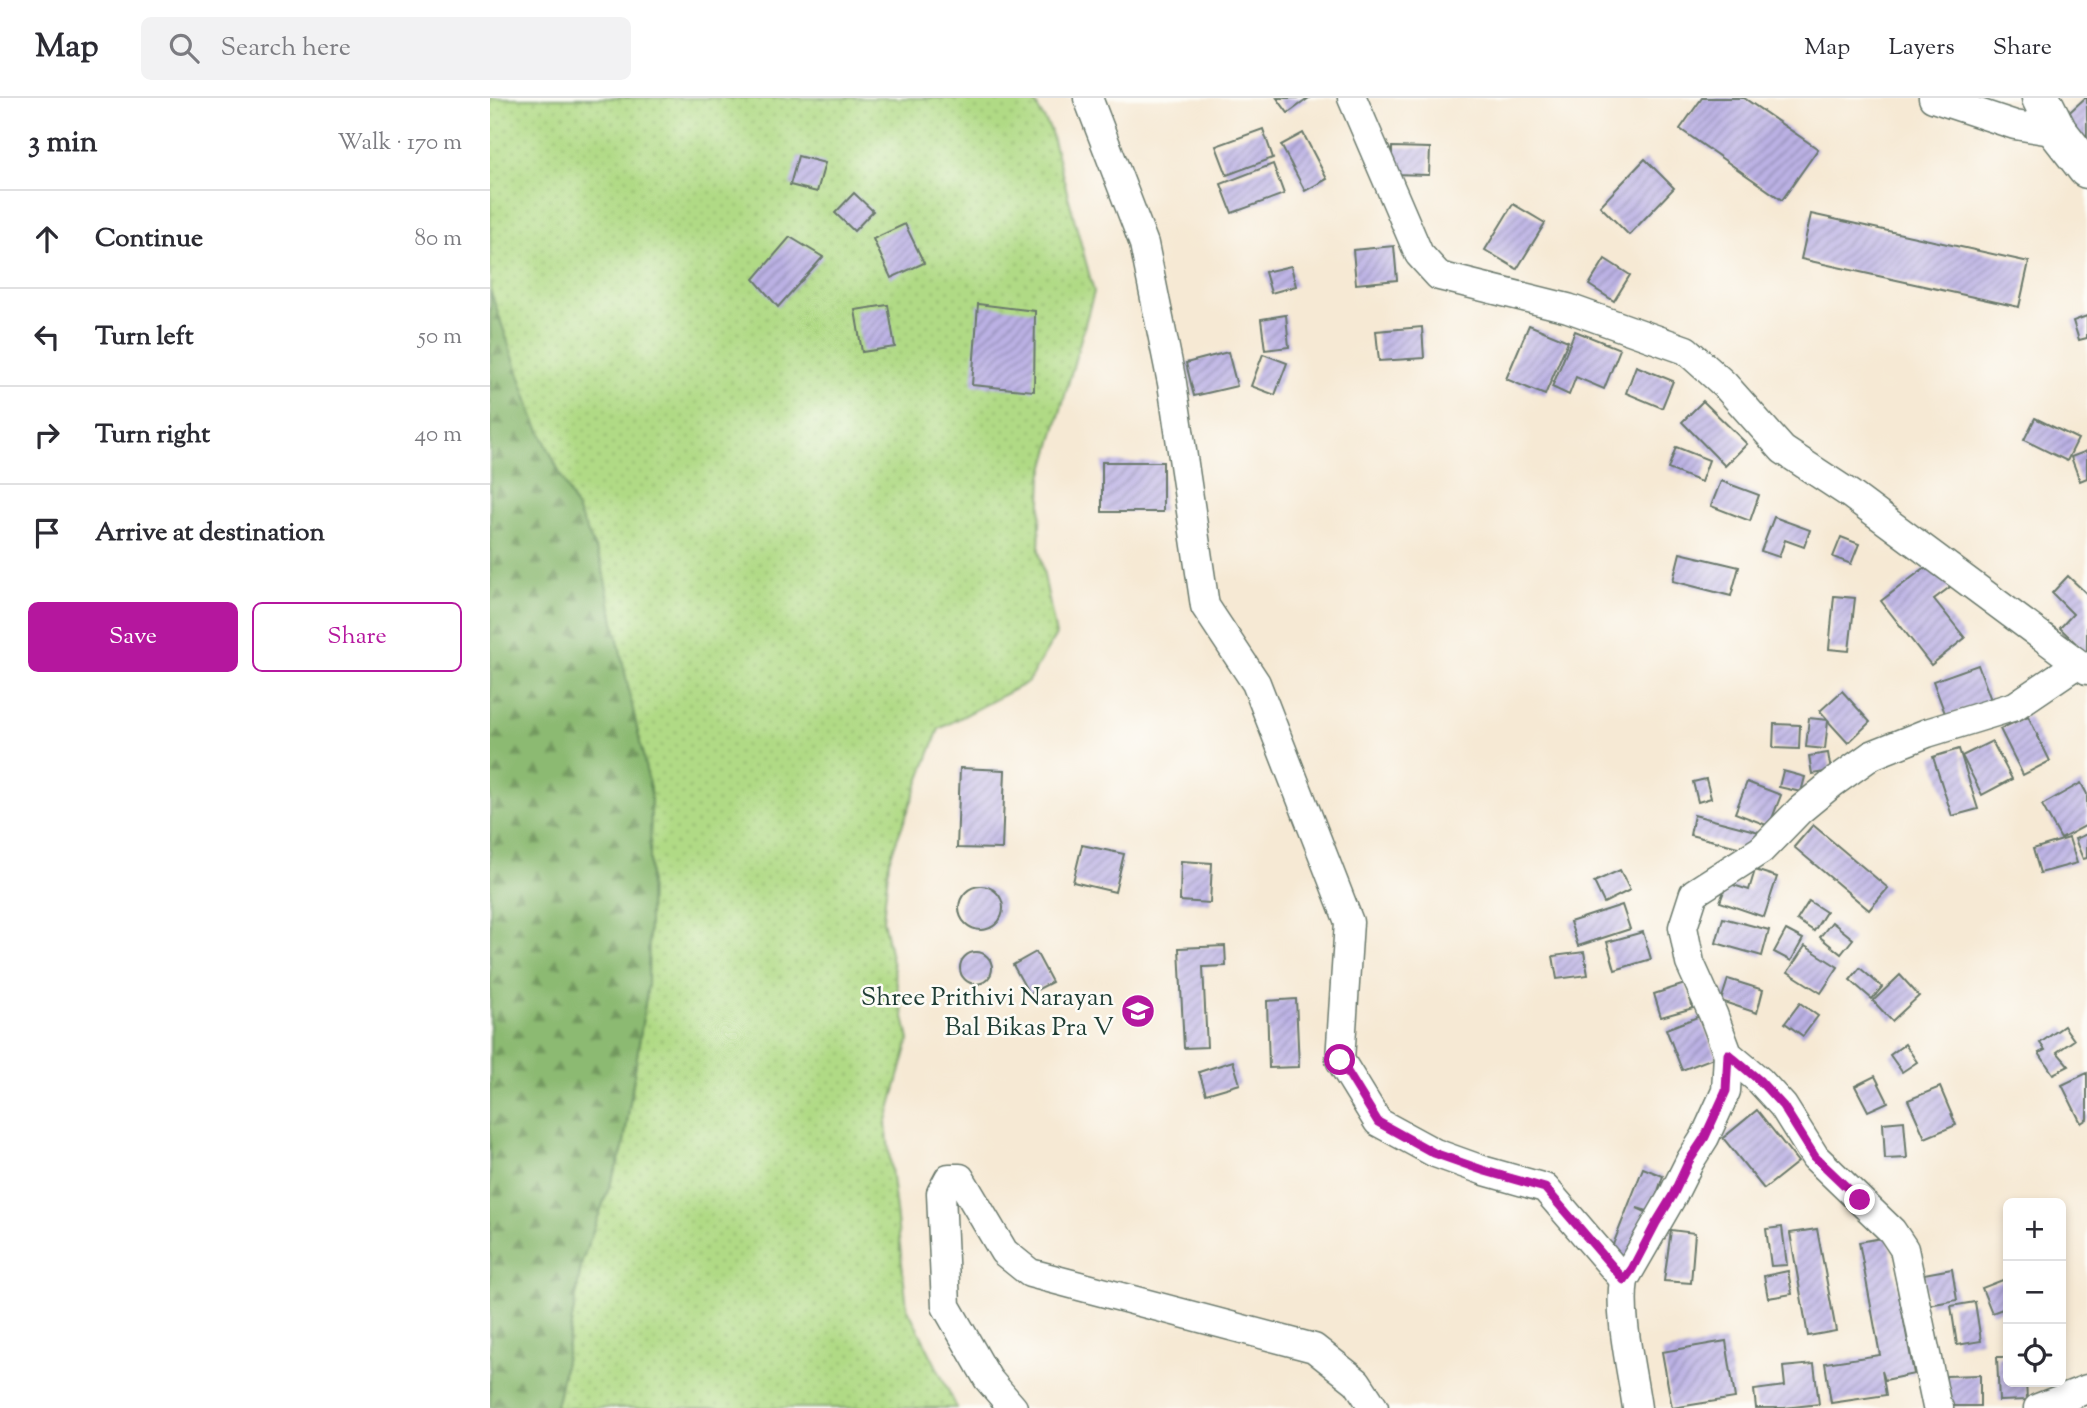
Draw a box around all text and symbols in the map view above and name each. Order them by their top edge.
search box [141,17,631,80]
text: Map [35,24,99,72]
icon: search [165,29,203,67]
text: Search here [221,30,351,67]
text: Map [1804,31,1850,65]
text: Layers [1888,31,1955,65]
text: Share [1993,31,2052,65]
text: 3 min [28,122,98,165]
text: Walk · 170 m [337,127,462,160]
icon: ahead [28,220,66,258]
text: Continue [95,221,203,258]
text: 80 m [414,223,462,256]
icon: left [28,318,66,356]
text: Turn left [95,319,194,356]
text: 50 m [418,321,462,354]
icon: right [28,416,66,454]
text: Turn right [95,417,210,454]
text: 40 m [415,419,462,452]
icon: arrive [28,514,66,552]
text: Arrive at destination [95,515,325,552]
button: Save [28,602,238,672]
button: Share [252,602,462,672]
place label: Shree Prithivi Narayan Bal Bikas Pra V [861,980,1114,1047]
school or university icon: Shree Prithivi Narayan Bal Bikas Pra V [1119,992,1157,1030]
route start [1324,1044,1355,1075]
route end [1844,1184,1875,1215]
map controls [2003,1198,2066,1387]
button: + [2003,1198,2066,1261]
button: − [2003,1261,2066,1324]
button: locate [2003,1324,2066,1387]

